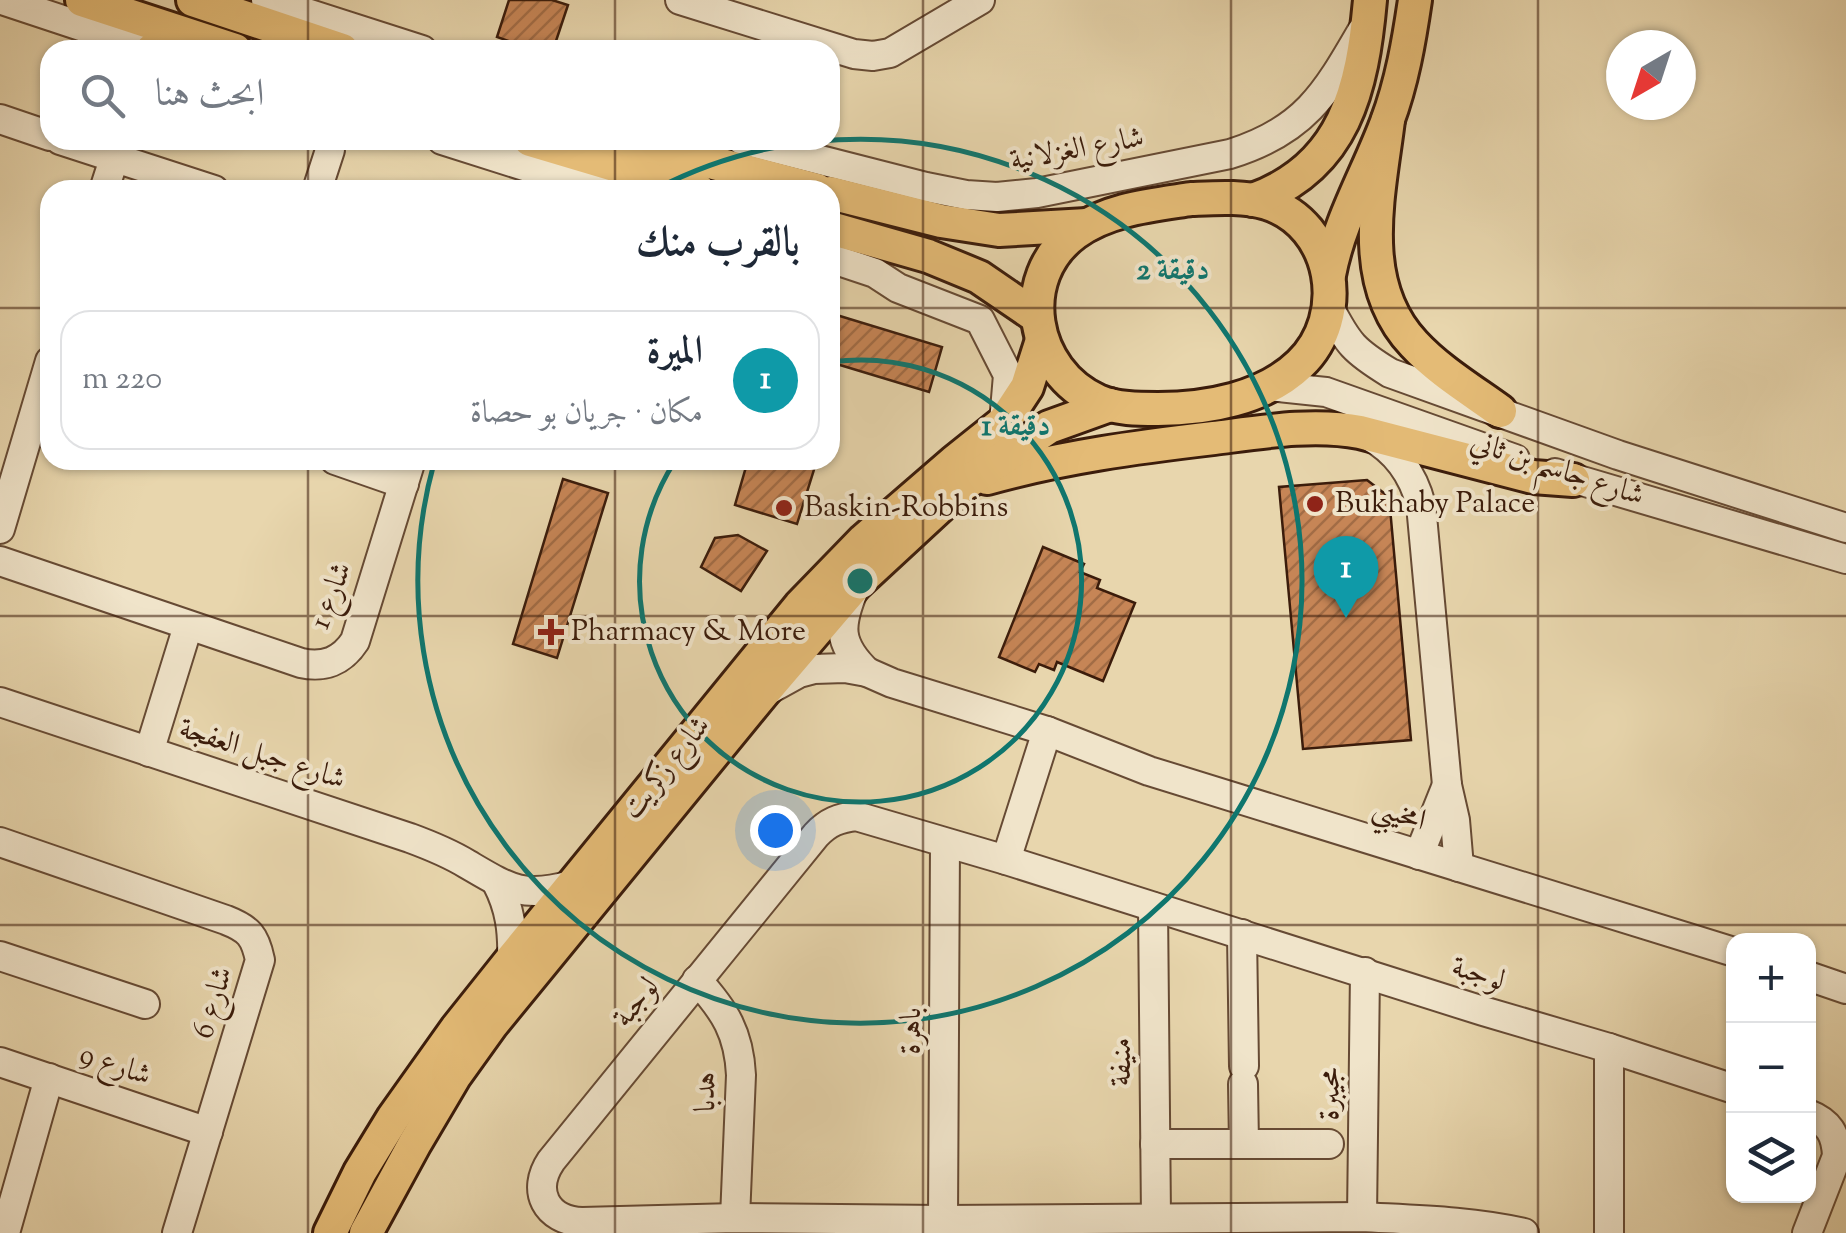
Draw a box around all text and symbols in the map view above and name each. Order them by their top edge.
north arrow [1606,30,1696,120]
search box [40,40,840,150]
icon: search [75,68,130,123]
text: ابحث هنا [155,69,264,123]
street label: شارع الغزلانية [1007,117,1148,184]
text: بالقرب منك [636,215,800,275]
text: 2 دقيقة [1137,250,1209,293]
text: الميرة [646,326,703,380]
text: 220 m [82,357,162,403]
text: 1 [760,357,771,403]
text: مكان · جريان بو حصاة [470,391,703,437]
text: 1 دقيقة [982,406,1050,449]
street label: شارع جاسم بن ثاني [1463,422,1650,523]
place label: Bukhaby Palace [1335,483,1535,526]
place label: Baskin-Robbins [804,487,1008,530]
marker: Bukhaby Palace [1304,493,1326,515]
marker: Baskin-Robbins [773,497,795,519]
pin: 1 [1314,536,1378,618]
street label: شارع 1 [300,556,365,636]
centre of rings [842,563,878,599]
place label: Pharmacy & More [571,611,806,654]
marker: Pharmacy & More [540,621,562,643]
street label: شارع زكريت [612,707,723,829]
street label: شارع جبل العفجة [173,708,351,803]
street label: امخيبي [1366,787,1431,847]
your location [750,805,801,856]
map controls [1726,933,1816,1203]
button: + [1726,933,1816,1023]
street label: لوجبة [1446,946,1510,1004]
street label: شارع 6 [183,962,246,1045]
street label: لوجبة [603,969,671,1037]
street label: باهرة [891,1007,934,1055]
button: − [1726,1023,1816,1113]
street label: شارع 9 [73,1034,157,1099]
street label: منيفة [1101,1037,1144,1087]
street label: مجيبرة [1309,1067,1353,1121]
street label: هدبا [685,1071,729,1113]
button: layers [1726,1113,1816,1203]

